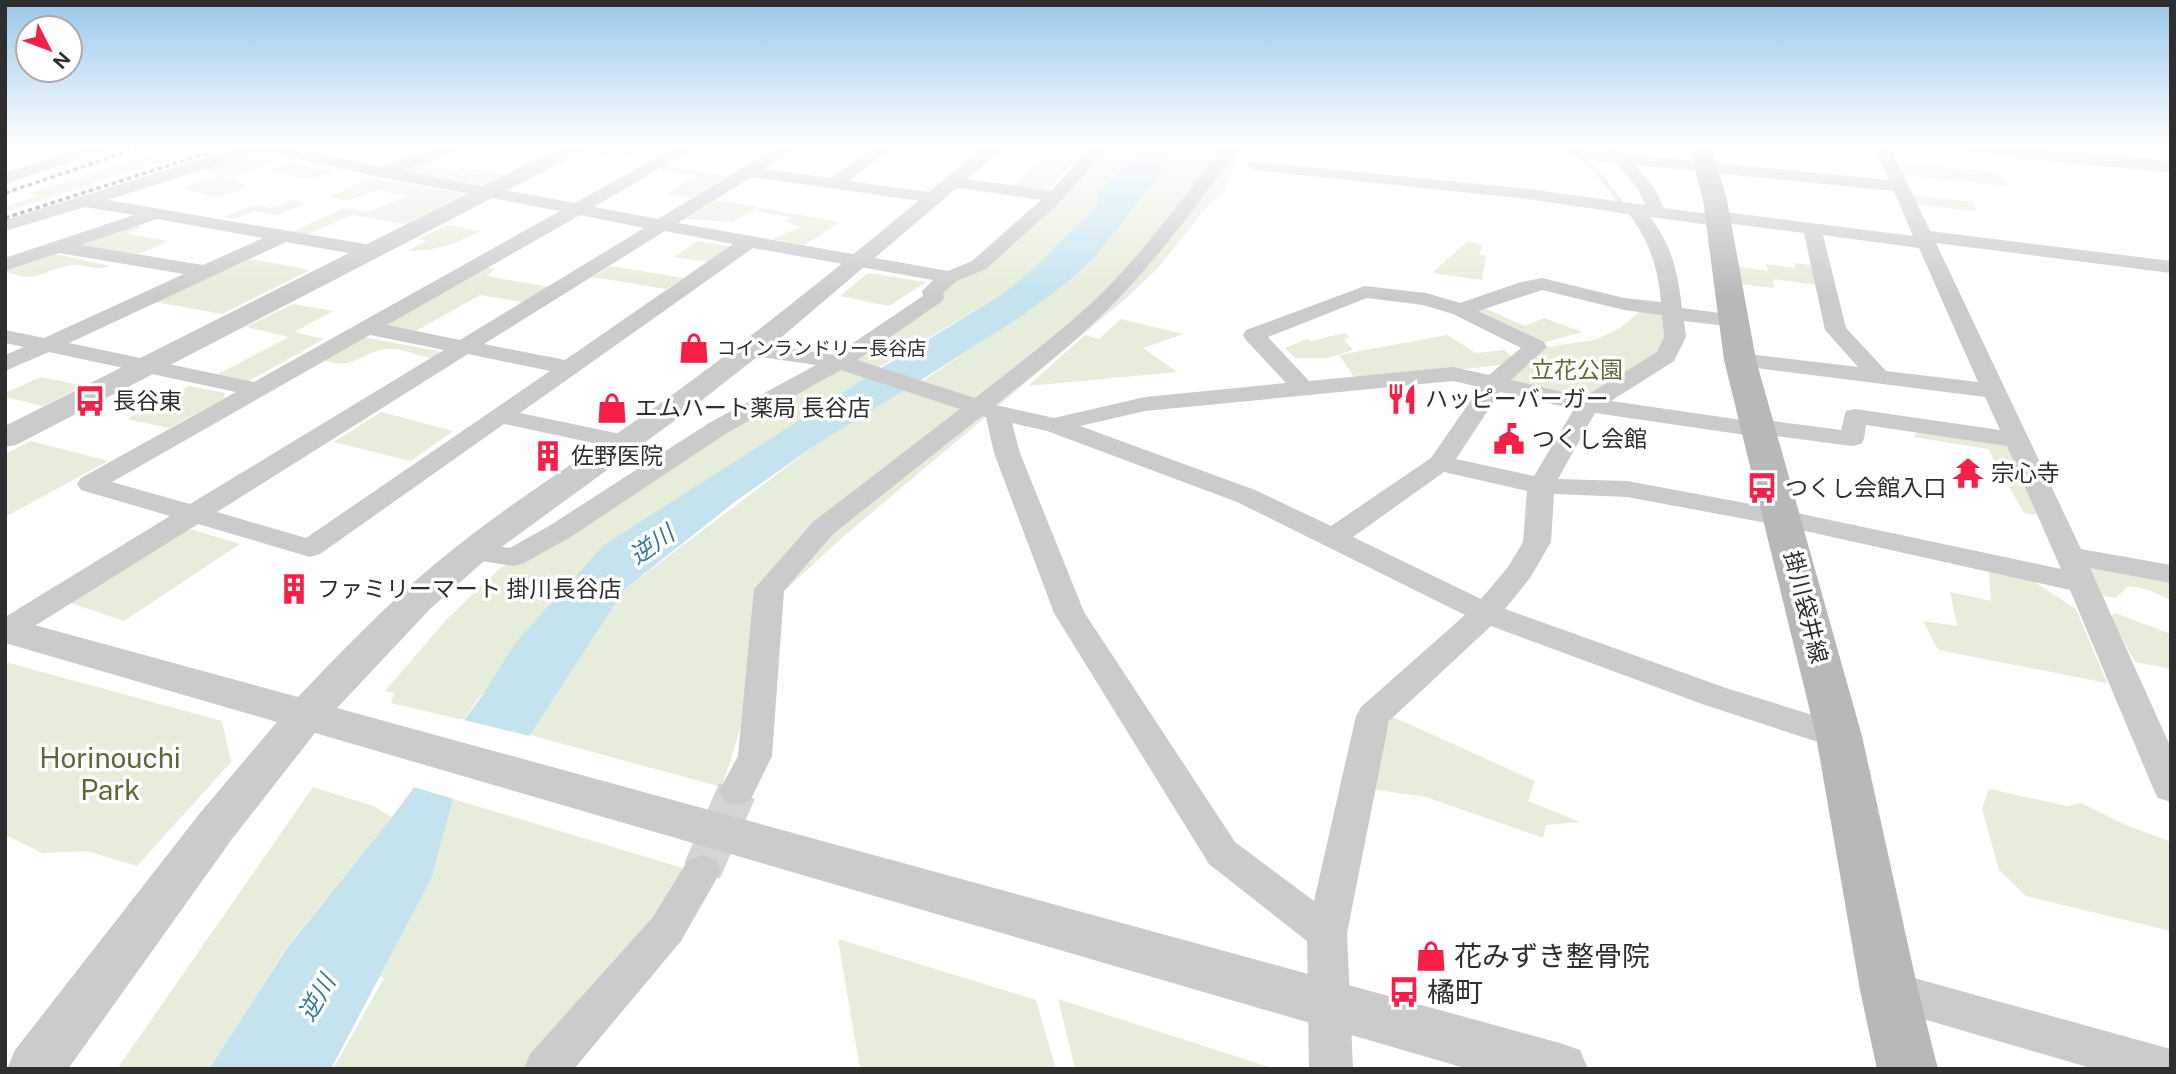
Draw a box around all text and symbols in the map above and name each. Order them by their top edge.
north arrow [14,14,84,84]
text: N [48,47,75,73]
shop icon: コインランドリー長谷店 [677,331,711,365]
place label: コインランドリー長谷店 [717,337,926,359]
park label: 立花公園 [1531,356,1623,383]
restaurant icon: ハッピーバーガー [1385,382,1419,416]
bus stop icon: 長谷東 [73,384,107,418]
place label: ハッピーバーガー [1425,385,1609,412]
place label: 長谷東 [113,387,182,414]
shop icon: エムハート薬局 長谷店 [595,391,629,425]
place label: エムハート薬局 長谷店 [635,394,871,421]
public building icon: つくし会館 [1492,422,1526,456]
place label: つくし会館 [1532,425,1647,452]
building icon: 佐野医院 [531,439,565,473]
place label: 佐野医院 [571,442,663,469]
temple icon: 宗心寺 [1951,456,1985,490]
place label: 宗心寺 [1991,459,2060,486]
bus stop icon: つくし会館入口 [1745,471,1779,505]
place label: つくし会館入口 [1785,474,1946,501]
water label: 逆川 [624,517,682,569]
street label: 掛川袋井線 [1779,548,1833,666]
building icon: ファミリーマート 掛川長谷店 [277,572,311,606]
place label: ファミリーマート 掛川長谷店 [317,575,622,602]
park label: Horinouchi Park [39,741,181,806]
shop icon: 花みずき整骨院 [1414,939,1448,973]
place label: 花みずき整骨院 [1454,939,1650,972]
water label: 逆川 [292,967,342,1025]
bus stop icon: 橘町 [1387,975,1421,1009]
place label: 橘町 [1427,975,1483,1008]

